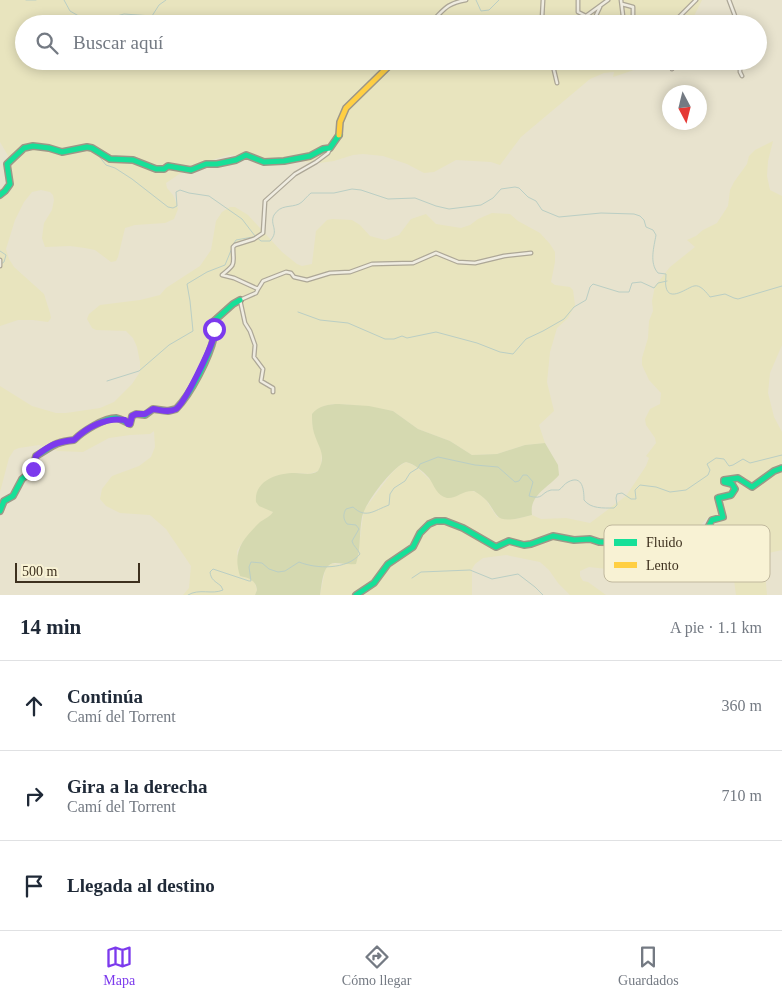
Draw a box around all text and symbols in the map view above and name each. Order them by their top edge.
search box [15,15,767,70]
icon: search [33,29,61,57]
text: Buscar aquí [73,32,163,53]
north arrow [662,85,707,130]
route start [203,318,226,341]
route end [22,458,45,481]
legend [604,525,770,582]
text: Fluido [646,535,683,550]
text: Lento [646,558,679,573]
scale bar [15,560,140,583]
text: 500 m [22,564,57,579]
text: 14 min [20,615,81,639]
text: A pie · 1.1 km [670,619,762,636]
text: Continúa [67,686,143,707]
icon: ahead [20,692,48,720]
text: 360 m [722,697,762,714]
text: Camí del Torrent [67,708,176,725]
text: Gira a la derecha [67,776,208,797]
icon: right [20,782,48,810]
text: 710 m [722,787,762,804]
text: Camí del Torrent [67,798,176,815]
icon: arrive [20,872,48,900]
text: Llegada al destino [67,875,215,896]
tab: Mapa [103,943,135,989]
tab: Cómo llegar [342,943,411,989]
tab: Guardados [618,943,679,989]

